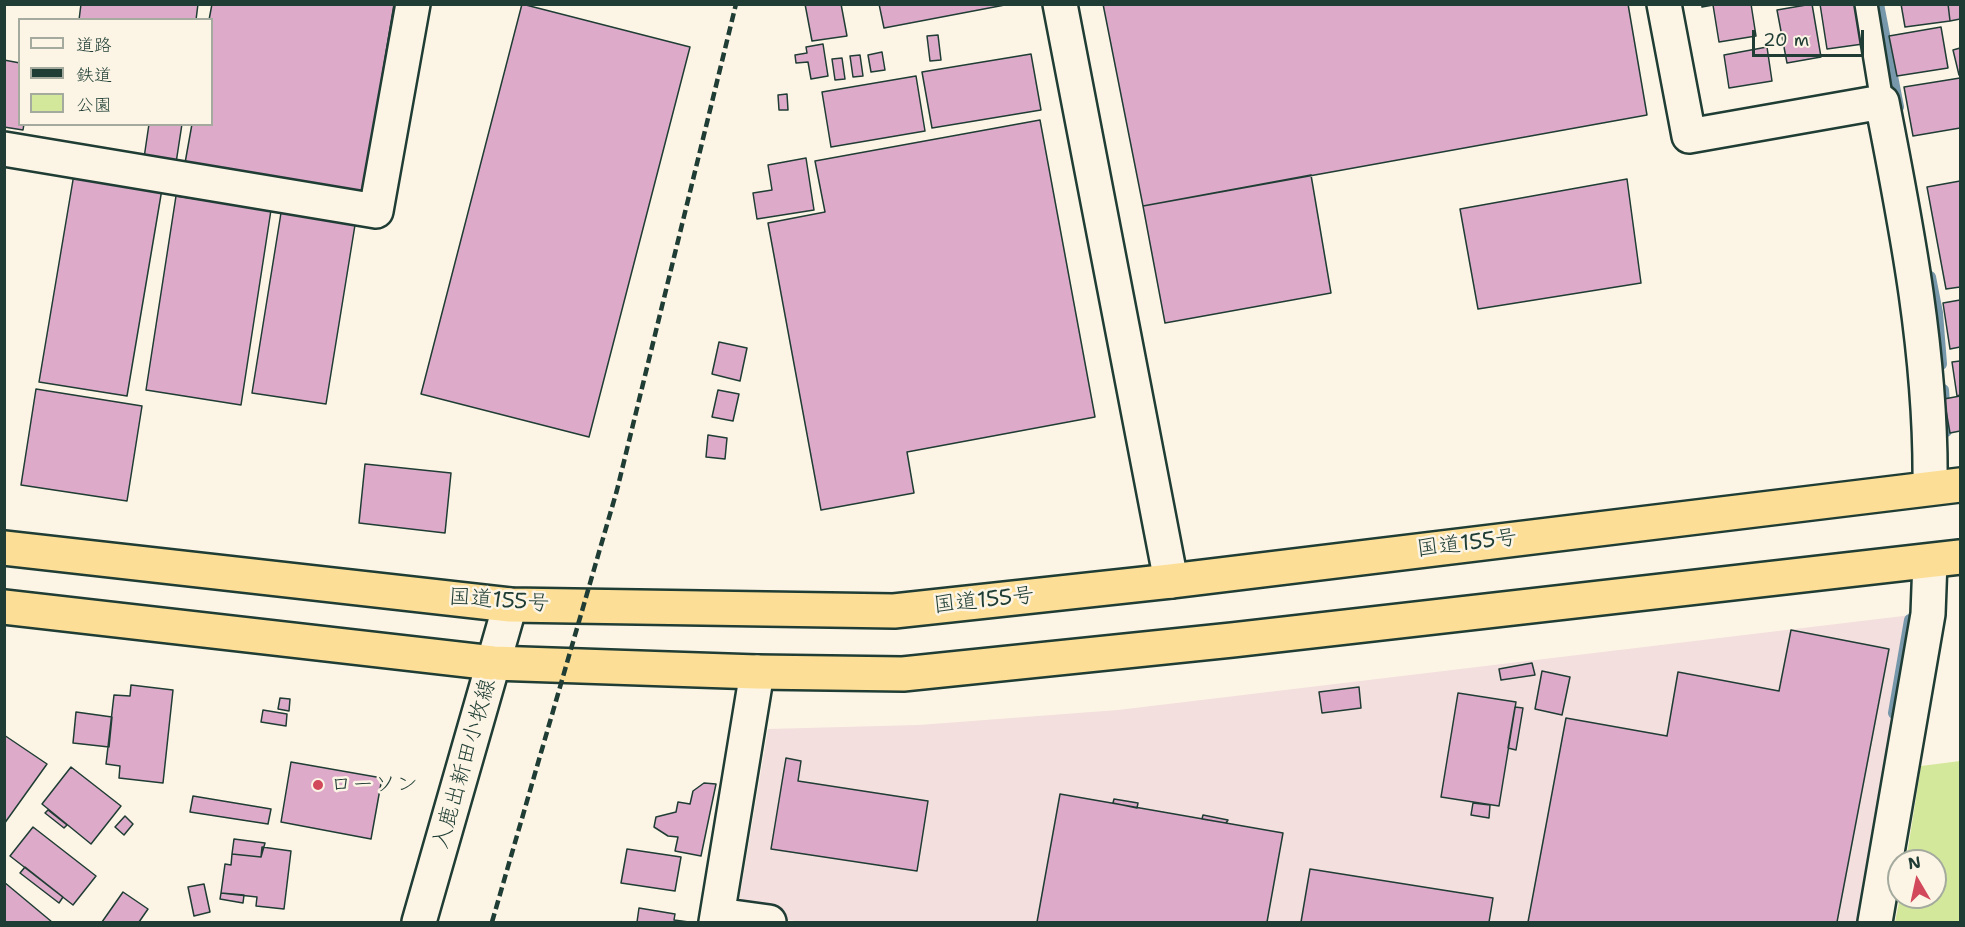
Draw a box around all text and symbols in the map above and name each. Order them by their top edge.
legend [18,18,213,126]
scale bar [1755,18,1868,56]
text: 20 m [1763,28,1809,52]
text: 道路 [76,33,112,57]
text: 鉄道 [76,63,112,87]
text: 公園 [76,93,112,117]
street label: 国道155号 [1415,525,1519,563]
street label: 国道155号 [932,583,1036,619]
street label: 国道155号 [448,584,550,618]
street label: 入鹿出新田小牧線 [428,676,502,852]
place label: ローソン [330,772,418,798]
marker: ローソン [311,778,325,792]
north arrow [1887,849,1947,909]
text: N [1907,851,1922,874]

